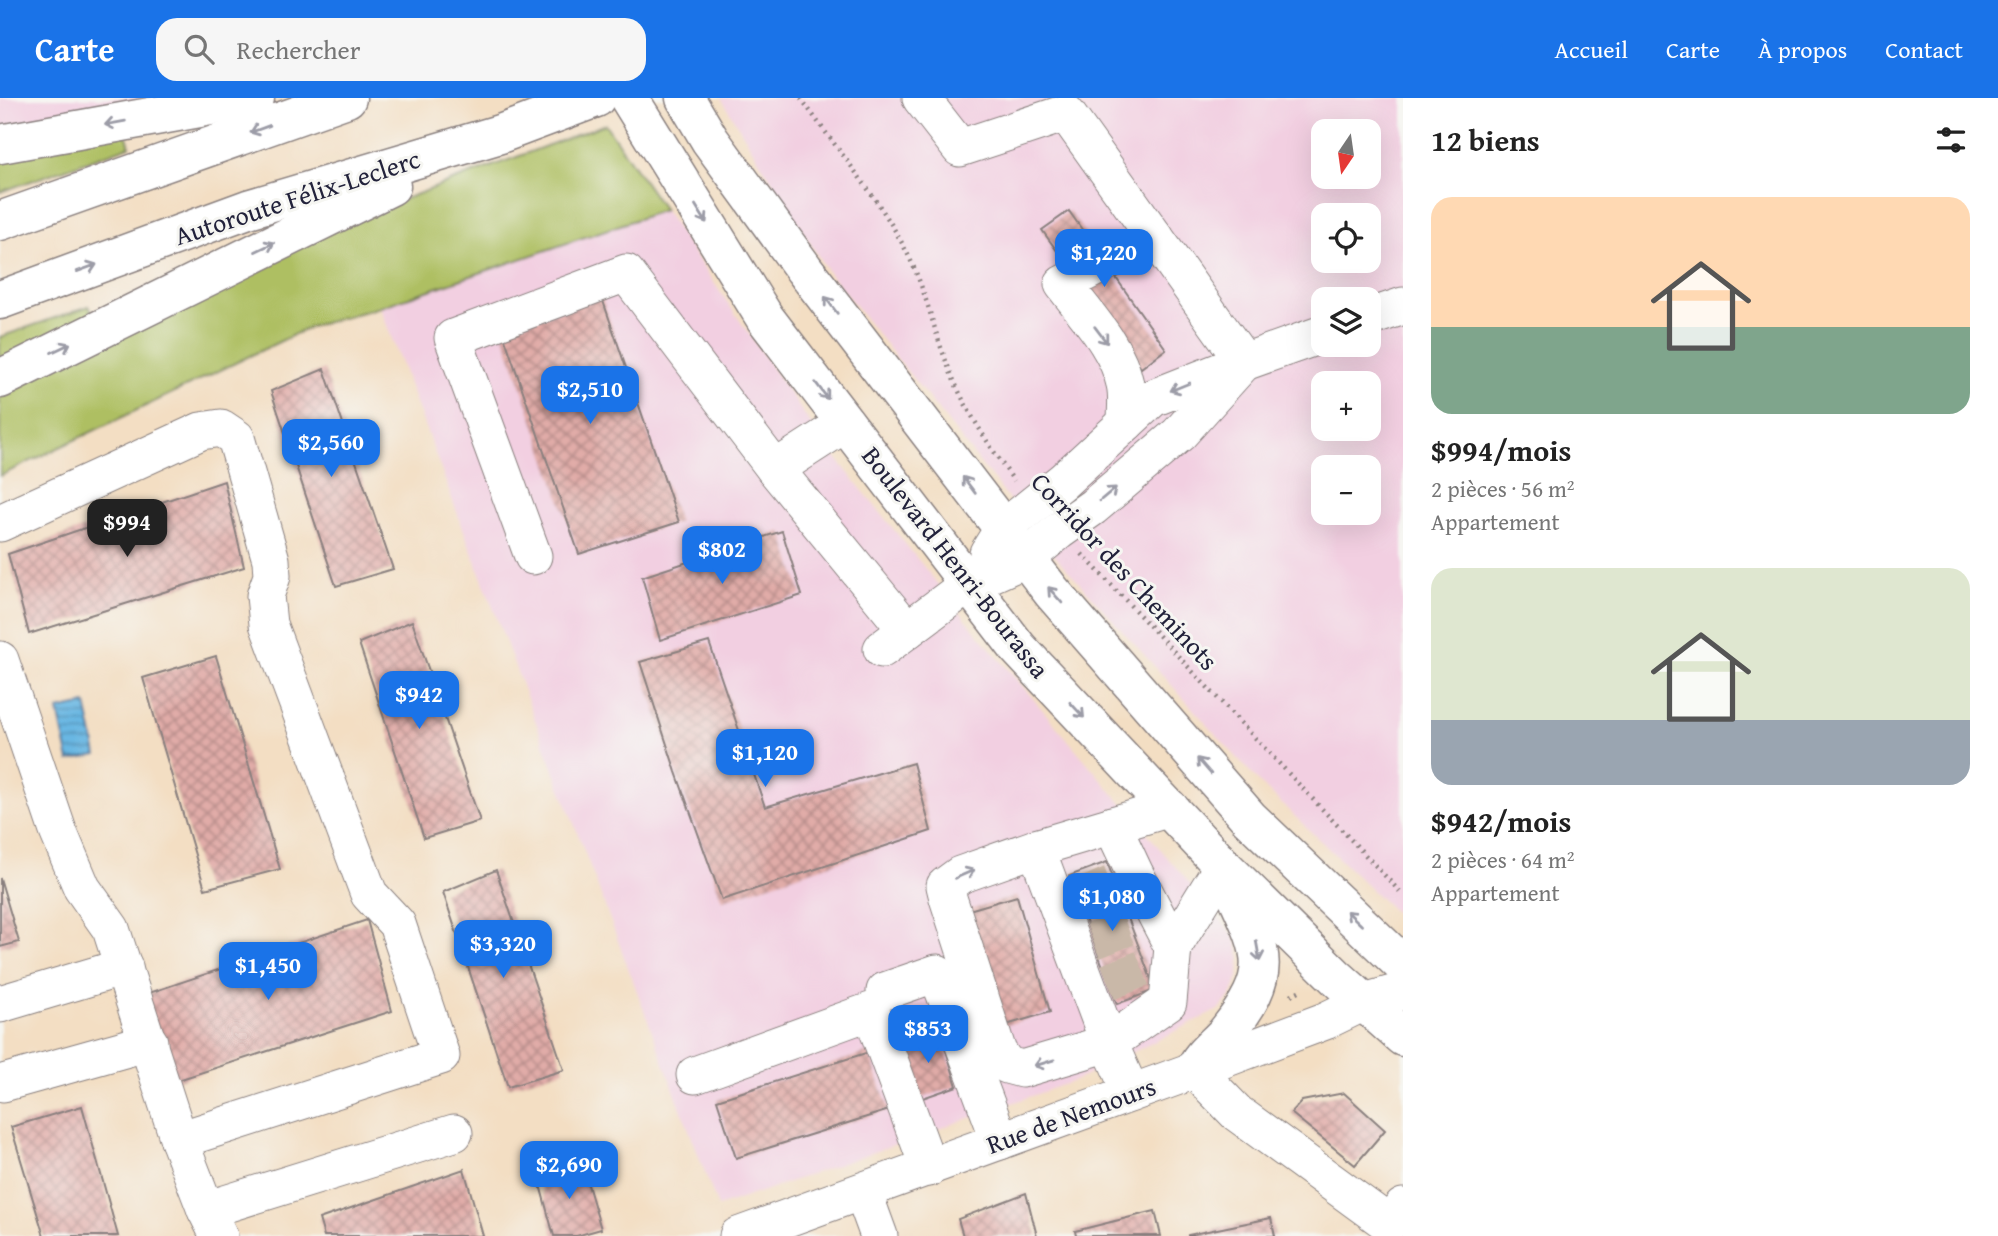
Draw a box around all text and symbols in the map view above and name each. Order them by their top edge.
search box [156,18,646,81]
text: Carte [35,25,114,73]
icon: search [180,30,218,68]
text: Rechercher [236,30,361,69]
text: Accueil [1554,32,1628,67]
text: Carte [1666,32,1720,67]
text: À propos [1758,32,1847,67]
text: Contact [1885,32,1963,67]
one-way arrow [104,117,127,131]
text: 12 biens [1431,118,1540,162]
north arrow [1311,119,1381,189]
map controls [1311,119,1381,525]
icon: filters [1932,121,1970,159]
one-way arrow [249,124,271,136]
street label: Autoroute Félix-Leclerc [169,139,425,255]
button: locate [1311,203,1381,273]
one-way arrow [695,204,709,224]
pin: $1,220 [1047,230,1161,289]
text: $1,220 [1071,235,1137,268]
one-way arrow [254,239,275,253]
icon: home [1638,243,1764,369]
one-way arrow [76,261,98,273]
button: layers [1311,287,1381,357]
one-way arrow [824,295,839,314]
one-way arrow [1093,326,1108,345]
one-way arrow [50,341,71,355]
pin: $2,510 [533,366,647,426]
button: + [1311,371,1381,441]
text: $2,510 [557,372,623,405]
one-way arrow [814,382,829,400]
one-way arrow [1170,382,1192,395]
pin: $2,560 [274,420,388,479]
text: $2,560 [298,425,364,458]
text: $994/mois [1431,428,1571,472]
street label: Boulevard Henri-Bourassa [853,438,1060,687]
button: − [1311,455,1381,525]
street label: Corridor des Cheminots [1023,463,1227,679]
text: 2 pièces · 56 m² [1431,472,1575,505]
one-way arrow [962,477,977,495]
one-way arrow [1098,486,1116,502]
pin: $994 [86,500,168,559]
text: $994 [103,505,151,538]
text: Appartement [1431,505,1560,538]
pin: $802 [681,526,763,586]
text: $802 [698,532,746,565]
one-way arrow [1047,586,1063,604]
icon: home [1638,614,1764,740]
pin: $942 [378,672,460,731]
text: $942 [395,677,443,710]
one-way arrow [1069,701,1086,718]
pin: $1,120 [708,730,822,789]
text: $1,120 [732,735,798,768]
one-way arrow [1196,758,1212,776]
text: $942/mois [1431,799,1571,843]
text: 2 pièces · 64 m² [1431,843,1575,876]
one-way arrow [954,867,975,880]
pin: $1,080 [1055,874,1169,933]
text: Appartement [1431,876,1560,909]
text: $1,080 [1079,879,1145,912]
one-way arrow [1345,909,1362,926]
pin: $3,320 [446,920,560,980]
text: $3,320 [470,926,536,959]
one-way arrow [1252,939,1266,962]
pin: $1,450 [211,942,325,1002]
text: $1,450 [235,948,301,981]
pin: $853 [887,1006,969,1065]
text: $853 [904,1011,952,1044]
one-way arrow [1033,1057,1055,1070]
street label: Rue de Nemours [981,1066,1161,1164]
pin: $2,690 [512,1142,626,1201]
text: $2,690 [536,1147,602,1180]

